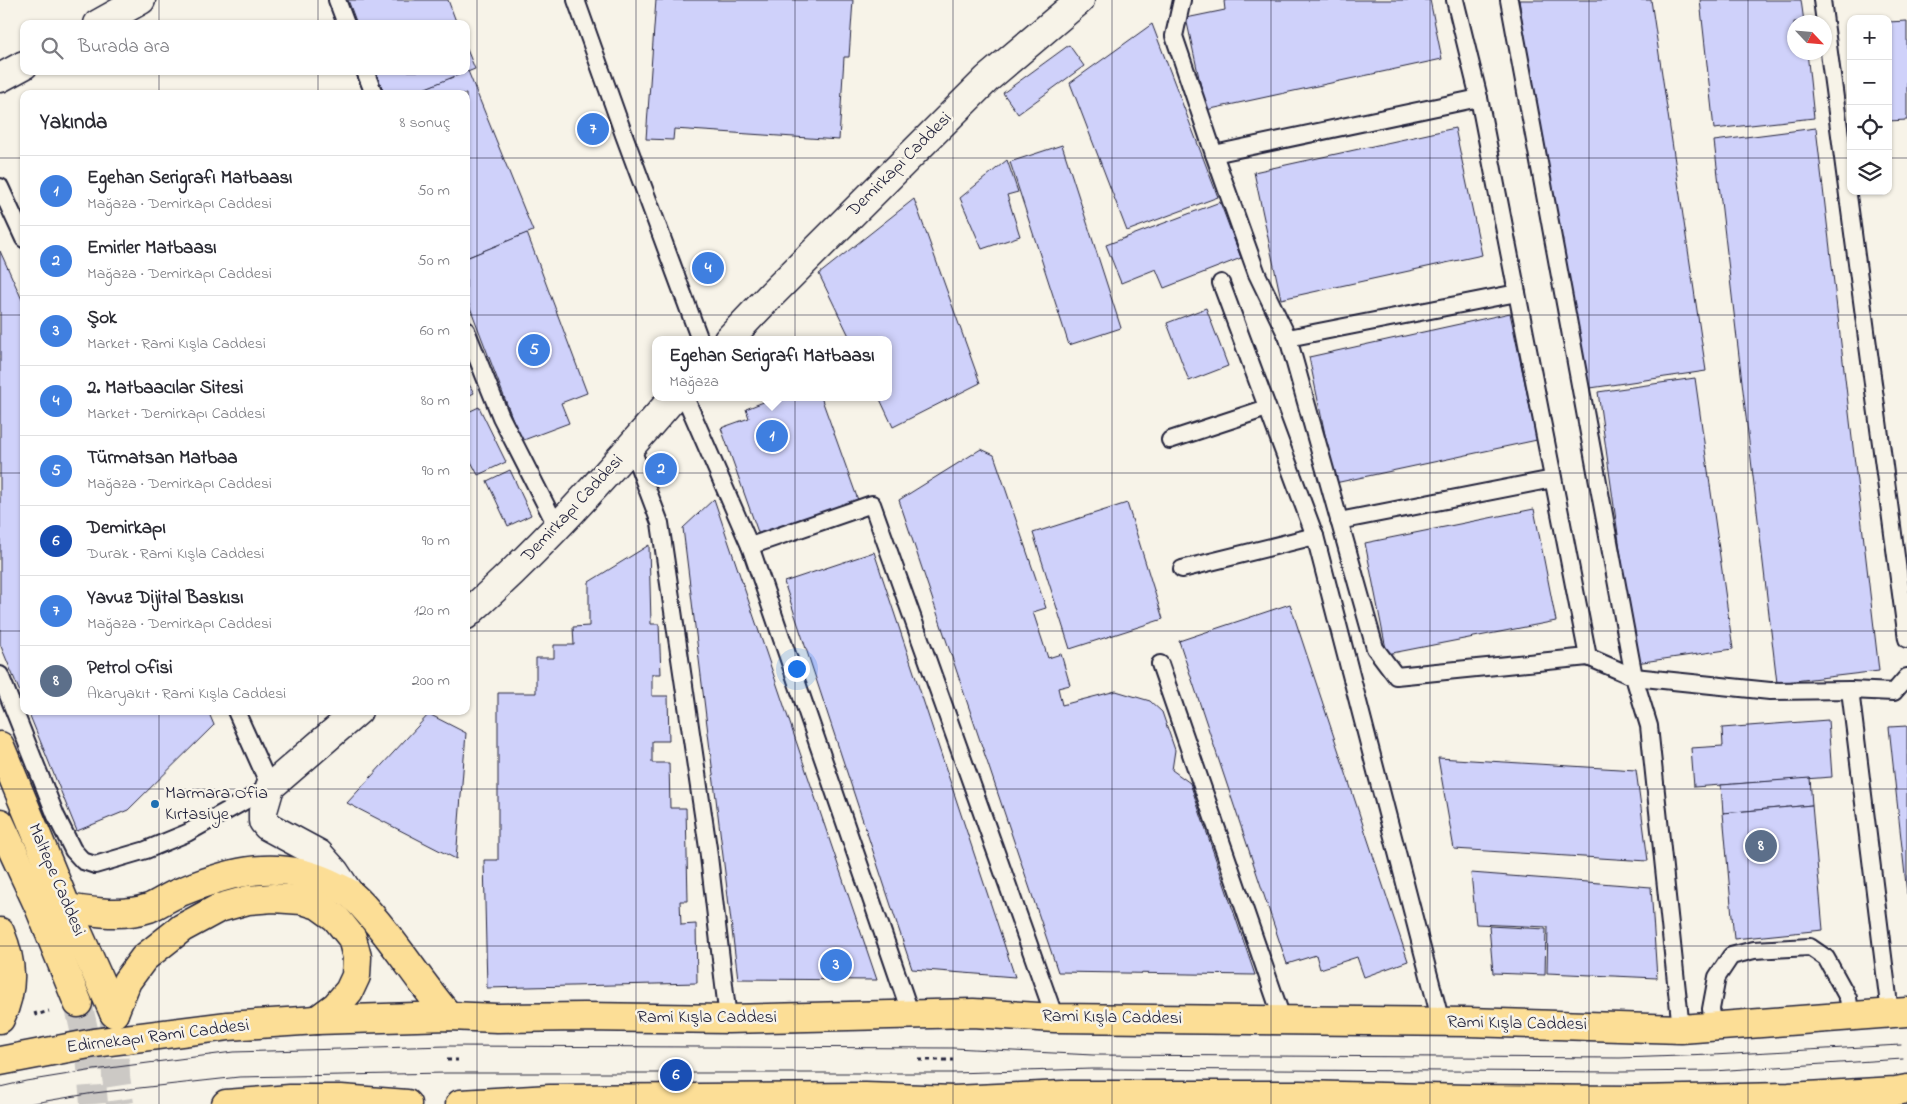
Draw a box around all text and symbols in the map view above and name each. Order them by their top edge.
north arrow [1787,15,1832,60]
map controls [1847,15,1892,195]
button: + [1847,15,1892,60]
search box [20,20,470,75]
icon: search [38,34,66,62]
text: Burada ara [78,34,170,61]
button: − [1847,60,1892,105]
button: locate [1847,105,1892,150]
street label: Demirkapı Caddesi [841,106,959,224]
text: Yakında [40,108,107,138]
pin: 7 [577,110,609,148]
text: 8 sonuç [399,111,450,135]
button: layers [1847,150,1892,195]
text: Egehan Serigrafı Matbaası [87,165,293,192]
text: 1 [53,179,59,203]
text: 50 m [418,179,450,203]
text: Mağaza · Demirkapı Caddesi [87,192,272,216]
text: Emirler Matbaası [87,235,217,262]
text: 2 [52,249,60,273]
text: 50 m [418,249,450,273]
pin: 4 [692,249,724,287]
text: Mağaza · Demirkapı Caddesi [87,262,272,286]
text: Şok [87,305,117,332]
text: 3 [53,319,59,343]
text: 60 m [420,319,450,343]
pin: 5 [518,331,550,369]
text: Market · Rami Kışla Caddesi [87,332,266,356]
popup [652,336,892,401]
text: Egehan Serigrafı Matbaası [669,343,875,370]
text: Mağaza [669,370,719,394]
text: 2. Matbaacılar Sitesi [87,375,243,402]
text: 4 [53,389,59,413]
text: 80 m [421,389,450,413]
text: Market · Demirkapı Caddesi [87,402,265,426]
pin: 1 [756,417,788,455]
text: Türmatsan Matbaa [87,445,238,472]
street label: Demirkapı Caddesi [515,449,630,570]
pin: 2 [645,450,677,488]
text: 5 [51,459,61,483]
text: 90 m [422,459,450,483]
text: Mağaza · Demirkapı Caddesi [87,472,272,496]
text: Demirkapı [87,515,166,542]
text: 6 [52,529,60,553]
text: 90 m [422,529,450,553]
text: Durak · Rami Kışla Caddesi [87,542,264,566]
text: Yavuz Dijital Baskısı [87,585,244,612]
text: 7 [53,599,59,623]
text: 120 m [414,599,450,623]
text: Mağaza · Demirkapı Caddesi [87,612,272,636]
text: Petrol Ofisi [87,655,173,682]
your location [784,656,810,682]
text: 8 [53,669,59,693]
text: 200 m [412,669,450,693]
text: Akaryakıt · Rami Kışla Caddesi [87,682,286,706]
place label: Marmara Ofia Kırtasiye [165,781,268,828]
marker: Marmara Ofia Kırtasiye [149,798,161,810]
street label: Maltepe Caddesi [21,819,91,941]
pin: 8 [1745,827,1777,865]
pin: 3 [820,946,852,984]
street label: Rami Kışla Caddesi [1042,1004,1182,1032]
street label: Rami Kışla Caddesi [637,1005,777,1031]
street label: Rami Kışla Caddesi [1447,1010,1587,1038]
street label: Edirnekapı Rami Caddesi [65,1013,251,1061]
pin: 6 [660,1056,692,1094]

